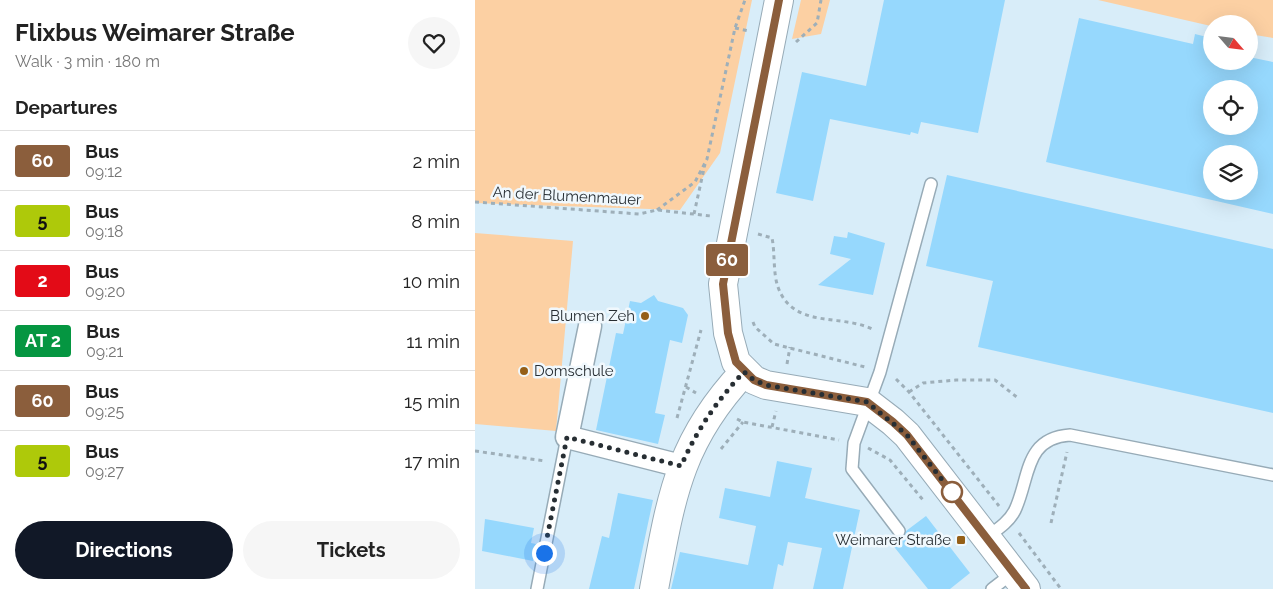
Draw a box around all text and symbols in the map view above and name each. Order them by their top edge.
north arrow [1203,15,1257,70]
map controls [1203,15,1258,200]
button: heart [408,17,460,69]
text: Flixbus Weimarer Straße [15,18,295,47]
text: Walk · 3 min · 180 m [15,52,160,71]
button: locate [1203,80,1258,135]
text: Departures [15,96,117,118]
text: Bus [85,140,119,162]
button: layers [1203,145,1258,200]
text: 60 [32,150,53,171]
text: 2 min [413,150,460,172]
text: 09:12 [85,162,122,181]
street label: An der Blumenmauer [492,183,643,209]
text: Bus [85,200,119,222]
text: 5 [38,210,47,231]
text: 8 min [411,210,460,232]
text: 09:18 [85,222,124,241]
line badge: 60 [705,244,749,276]
text: 60 [716,249,738,270]
text: Bus [85,260,119,282]
text: 2 [37,270,48,291]
text: 10 min [403,270,460,292]
text: 09:20 [85,282,125,301]
place label: Blumen Zeh [550,307,635,325]
marker: Blumen Zeh [639,310,651,322]
text: Bus [86,320,120,342]
text: AT 2 [25,330,61,351]
text: 11 min [406,330,460,352]
text: 09:21 [86,342,123,361]
place label: Domschule [534,362,614,380]
marker: Domschule [518,365,530,377]
text: Bus [85,380,119,402]
text: 60 [32,390,53,411]
text: 15 min [404,390,460,412]
text: 09:25 [85,402,124,421]
text: Bus [85,440,119,462]
text: 5 [38,450,47,471]
text: 17 min [404,450,460,472]
text: 09:27 [85,462,124,481]
unlabelled marker [941,481,963,503]
button: Directions [15,521,233,579]
button: Tickets [243,521,460,579]
place label: Weimarer Straße [835,531,951,549]
marker: Weimarer Straße [955,534,967,546]
your location [532,541,557,566]

